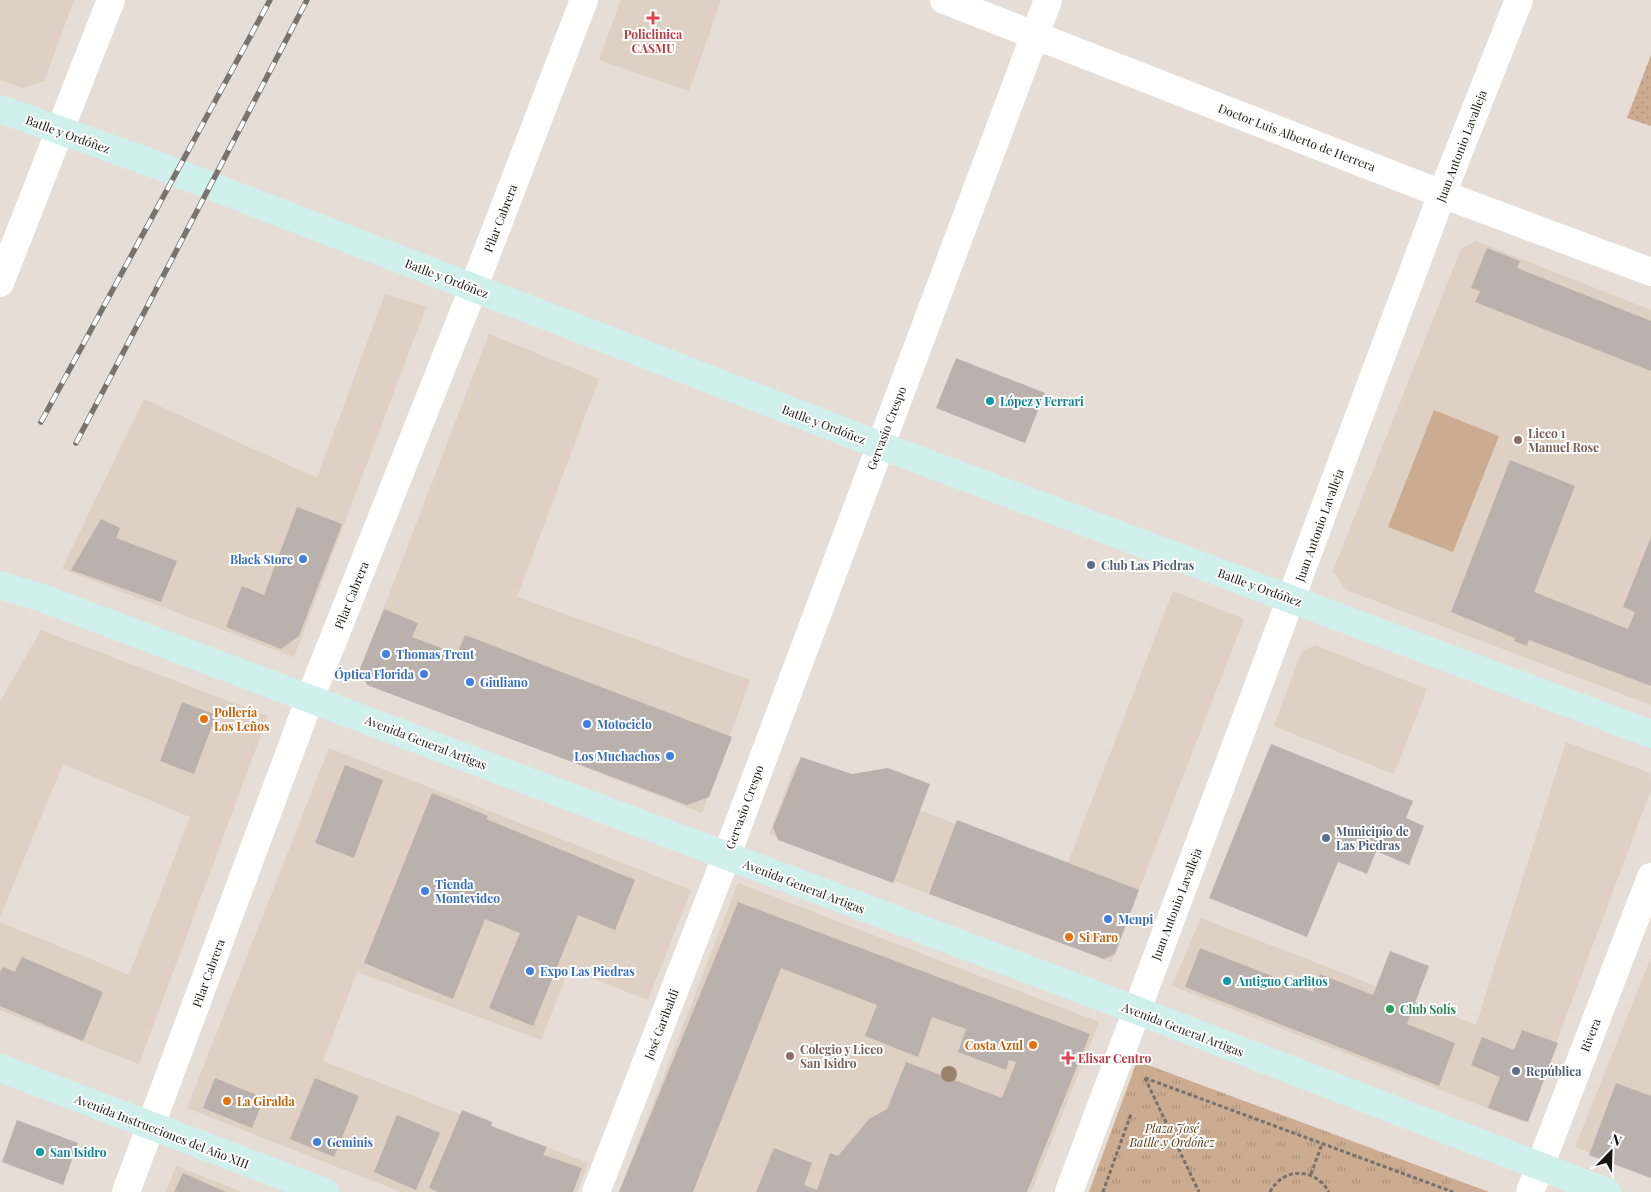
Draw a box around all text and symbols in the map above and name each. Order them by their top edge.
marker: Policlinica CASMU [646,11,660,25]
place label: Policlinica CASMU [624,26,683,56]
street label: Juan Antonio Lavalleja [1432,88,1490,205]
street label: Doctor Luis Alberto de Herrera [1216,100,1378,174]
street label: Batlle y Ordóñez [24,111,113,157]
street label: Pilar Cabrera [480,182,520,254]
street label: Batlle y Ordóñez [403,255,491,301]
street label: Gervasio Crespo [863,383,909,472]
place label: López y Ferrari [1000,393,1084,409]
marker: López y Ferrari [984,395,996,407]
street label: Batlle y Ordóñez [780,401,868,447]
place label: Liceo 1 Manuel Rose [1528,425,1599,455]
marker: Liceo 1 Manuel Rose [1512,434,1524,446]
street label: Juan Antonio Lavalleja [1291,466,1347,585]
place label: Black Store [230,551,293,567]
marker: Black Store [297,553,309,565]
place label: Club Las Piedras [1101,557,1195,573]
street label: Pilar Cabrera [330,559,372,631]
marker: Club Las Piedras [1085,559,1097,571]
street label: Batlle y Ordóñez [1216,564,1305,610]
place label: Thomas Trent [396,646,475,662]
marker: Thomas Trent [380,648,392,660]
place label: Óptica Florida [334,666,415,682]
marker: Óptica Florida [418,668,430,680]
place label: Giuliano [480,674,528,690]
marker: Giuliano [464,676,476,688]
place label: Pollería Los Leños [214,704,270,734]
street label: Avenida General Artigas [362,711,489,773]
marker: Pollería Los Leños [198,713,210,725]
place label: Motociclo [597,716,652,732]
marker: Motociclo [581,718,593,730]
place label: Los Muchachos [574,748,660,764]
marker: Los Muchachos [664,750,676,762]
street label: Gervasio Crespo [721,762,767,851]
place label: Municipio de Las Piedras [1336,823,1409,853]
marker: Municipio de Las Piedras [1320,832,1332,844]
street label: Juan Antonio Lavalleja [1147,846,1205,963]
street label: Avenida General Artigas [740,855,867,917]
place label: Tienda Montevideo [435,876,500,906]
marker: Tienda Montevideo [419,885,431,897]
place label: Menpi [1118,911,1153,927]
marker: Menpi [1102,913,1114,925]
place label: Si Faro [1079,929,1118,945]
marker: Si Faro [1063,931,1075,943]
street label: Pilar Cabrera [188,937,228,1009]
place label: Expo Las Piedras [540,963,635,979]
marker: Expo Las Piedras [524,965,536,977]
place label: Antiguo Carlitos [1236,973,1328,989]
marker: Antiguo Carlitos [1221,975,1233,987]
street label: José Garibaldi [640,986,682,1063]
street label: Avenida General Artigas [1119,998,1246,1060]
place label: Club Solís [1400,1001,1456,1017]
marker: Club Solís [1384,1003,1396,1015]
street label: Rivera [1576,1016,1604,1054]
place label: Costa Azul [965,1037,1023,1053]
marker: Costa Azul [1027,1039,1039,1051]
place label: Colegio y Liceo San Isidro [800,1041,883,1071]
marker: Colegio y Liceo San Isidro [784,1050,796,1062]
place label: Elisar Centro [1078,1050,1151,1066]
marker: Elisar Centro [1062,1052,1074,1064]
place label: República [1526,1063,1582,1079]
marker: República [1510,1065,1522,1077]
street label: Avenida Instrucciones del Año XIII [72,1090,251,1172]
place label: La Giralda [237,1093,295,1109]
marker: La Giralda [221,1095,233,1107]
park label: Plaza José Batlle y Ordóñez [1129,1120,1215,1150]
north arrow [1586,1127,1636,1177]
text: N [1608,1129,1625,1150]
place label: Geminis [327,1134,374,1150]
marker: Geminis [311,1136,323,1148]
place label: San Isidro [50,1144,107,1160]
marker: San Isidro [34,1146,46,1158]

